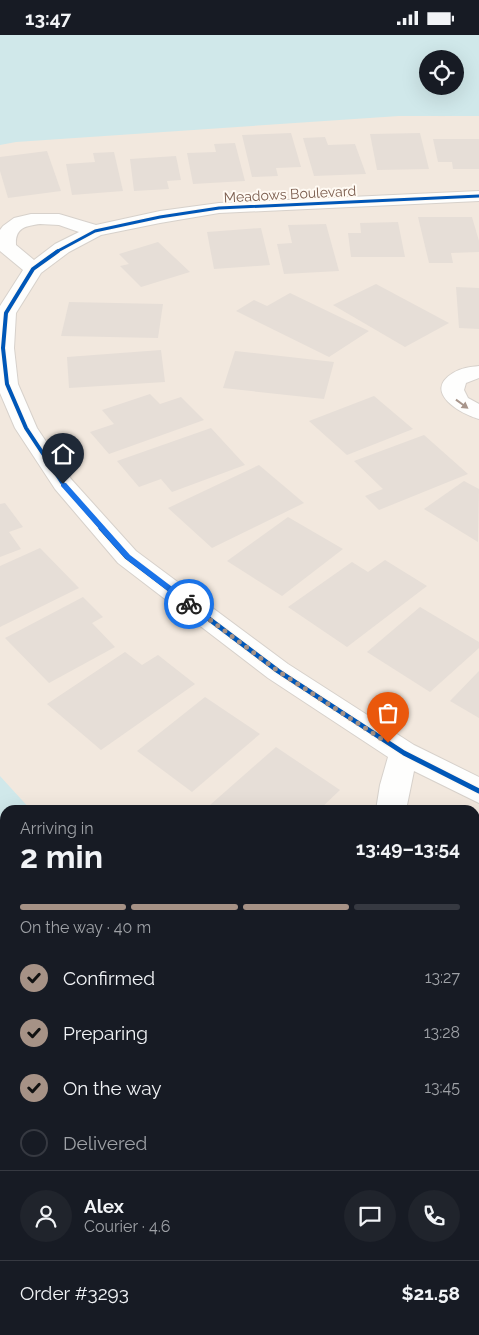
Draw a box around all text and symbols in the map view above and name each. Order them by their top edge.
text: 13:47 [25,7,71,29]
map controls [419,50,464,95]
button: locate [419,50,464,95]
street label: Meadows Boulevard [223,183,357,205]
one-way arrow [455,399,469,409]
pin [42,433,84,484]
icon: home [49,440,77,468]
courier [164,579,214,629]
icon: bike [175,590,203,618]
pin [367,692,409,743]
icon: bag [374,699,402,727]
text: Arriving in [20,819,94,838]
text: 13:49–13:54 [356,837,460,859]
text: 2 min [20,838,103,875]
text: On the way · 40 m [20,918,151,937]
icon: check [20,964,48,992]
text: Confirmed [63,967,155,989]
text: 13:27 [425,968,460,987]
icon: check [20,1019,48,1047]
text: Preparing [63,1022,148,1044]
text: 13:28 [424,1023,460,1042]
icon: check [20,1074,48,1102]
text: On the way [63,1077,162,1099]
text: 13:45 [424,1078,460,1097]
text: Delivered [63,1132,147,1154]
button: person [20,1190,72,1242]
button: chat [344,1190,396,1242]
button: phone [408,1190,460,1242]
text: Alex [84,1195,124,1217]
text: Courier · 4.6 [84,1217,170,1236]
text: Order #3293 [20,1282,129,1304]
text: $21.58 [402,1282,460,1304]

